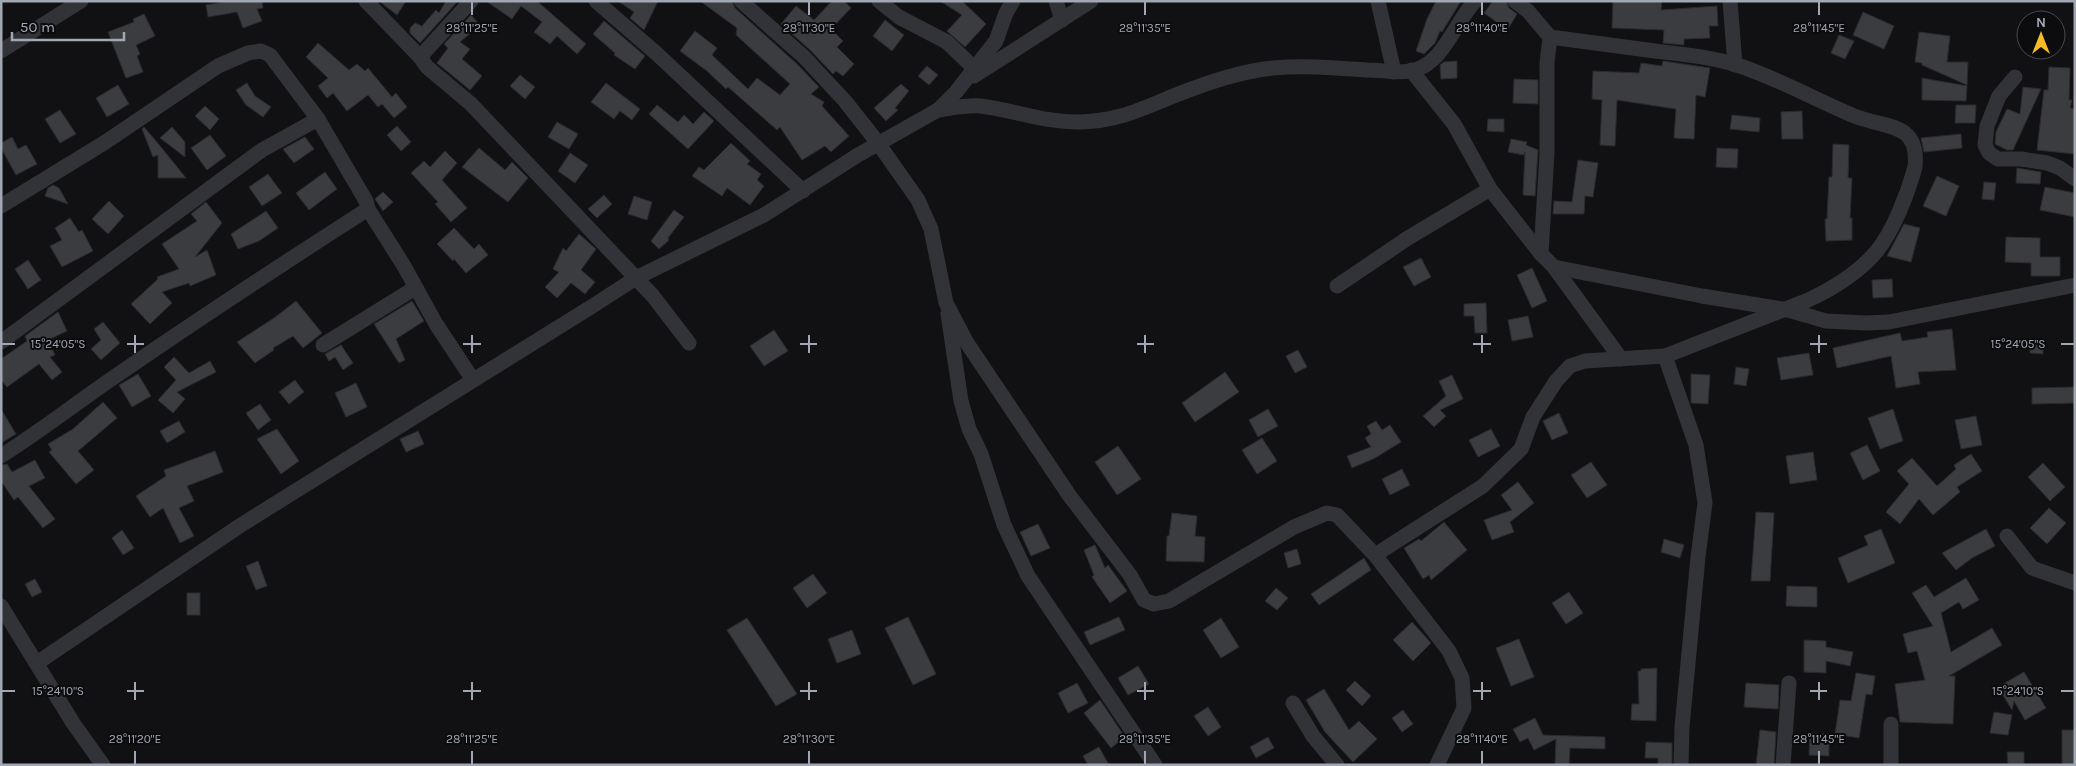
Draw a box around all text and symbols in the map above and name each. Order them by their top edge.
scale bar [12,10,125,42]
north arrow [2016,10,2066,60]
text: N [2036,14,2046,31]
text: 50 m [20,18,55,36]
text: 28°11'25"E [446,21,498,35]
text: 28°11'30"E [783,21,835,35]
text: 28°11'35"E [1119,21,1171,35]
text: 28°11'40"E [1456,21,1508,35]
text: 28°11'45"E [1793,21,1845,35]
text: 15°24'05"S [31,337,85,351]
text: 15°24'05"S [1991,337,2045,351]
text: 15°24'10"S [32,684,84,698]
text: 15°24'10"S [1992,684,2044,698]
text: 28°11'20"E [109,732,161,746]
text: 28°11'25"E [446,732,498,746]
text: 28°11'30"E [783,732,835,746]
text: 28°11'35"E [1119,732,1171,746]
text: 28°11'40"E [1456,732,1508,746]
text: 28°11'45"E [1793,732,1845,746]

